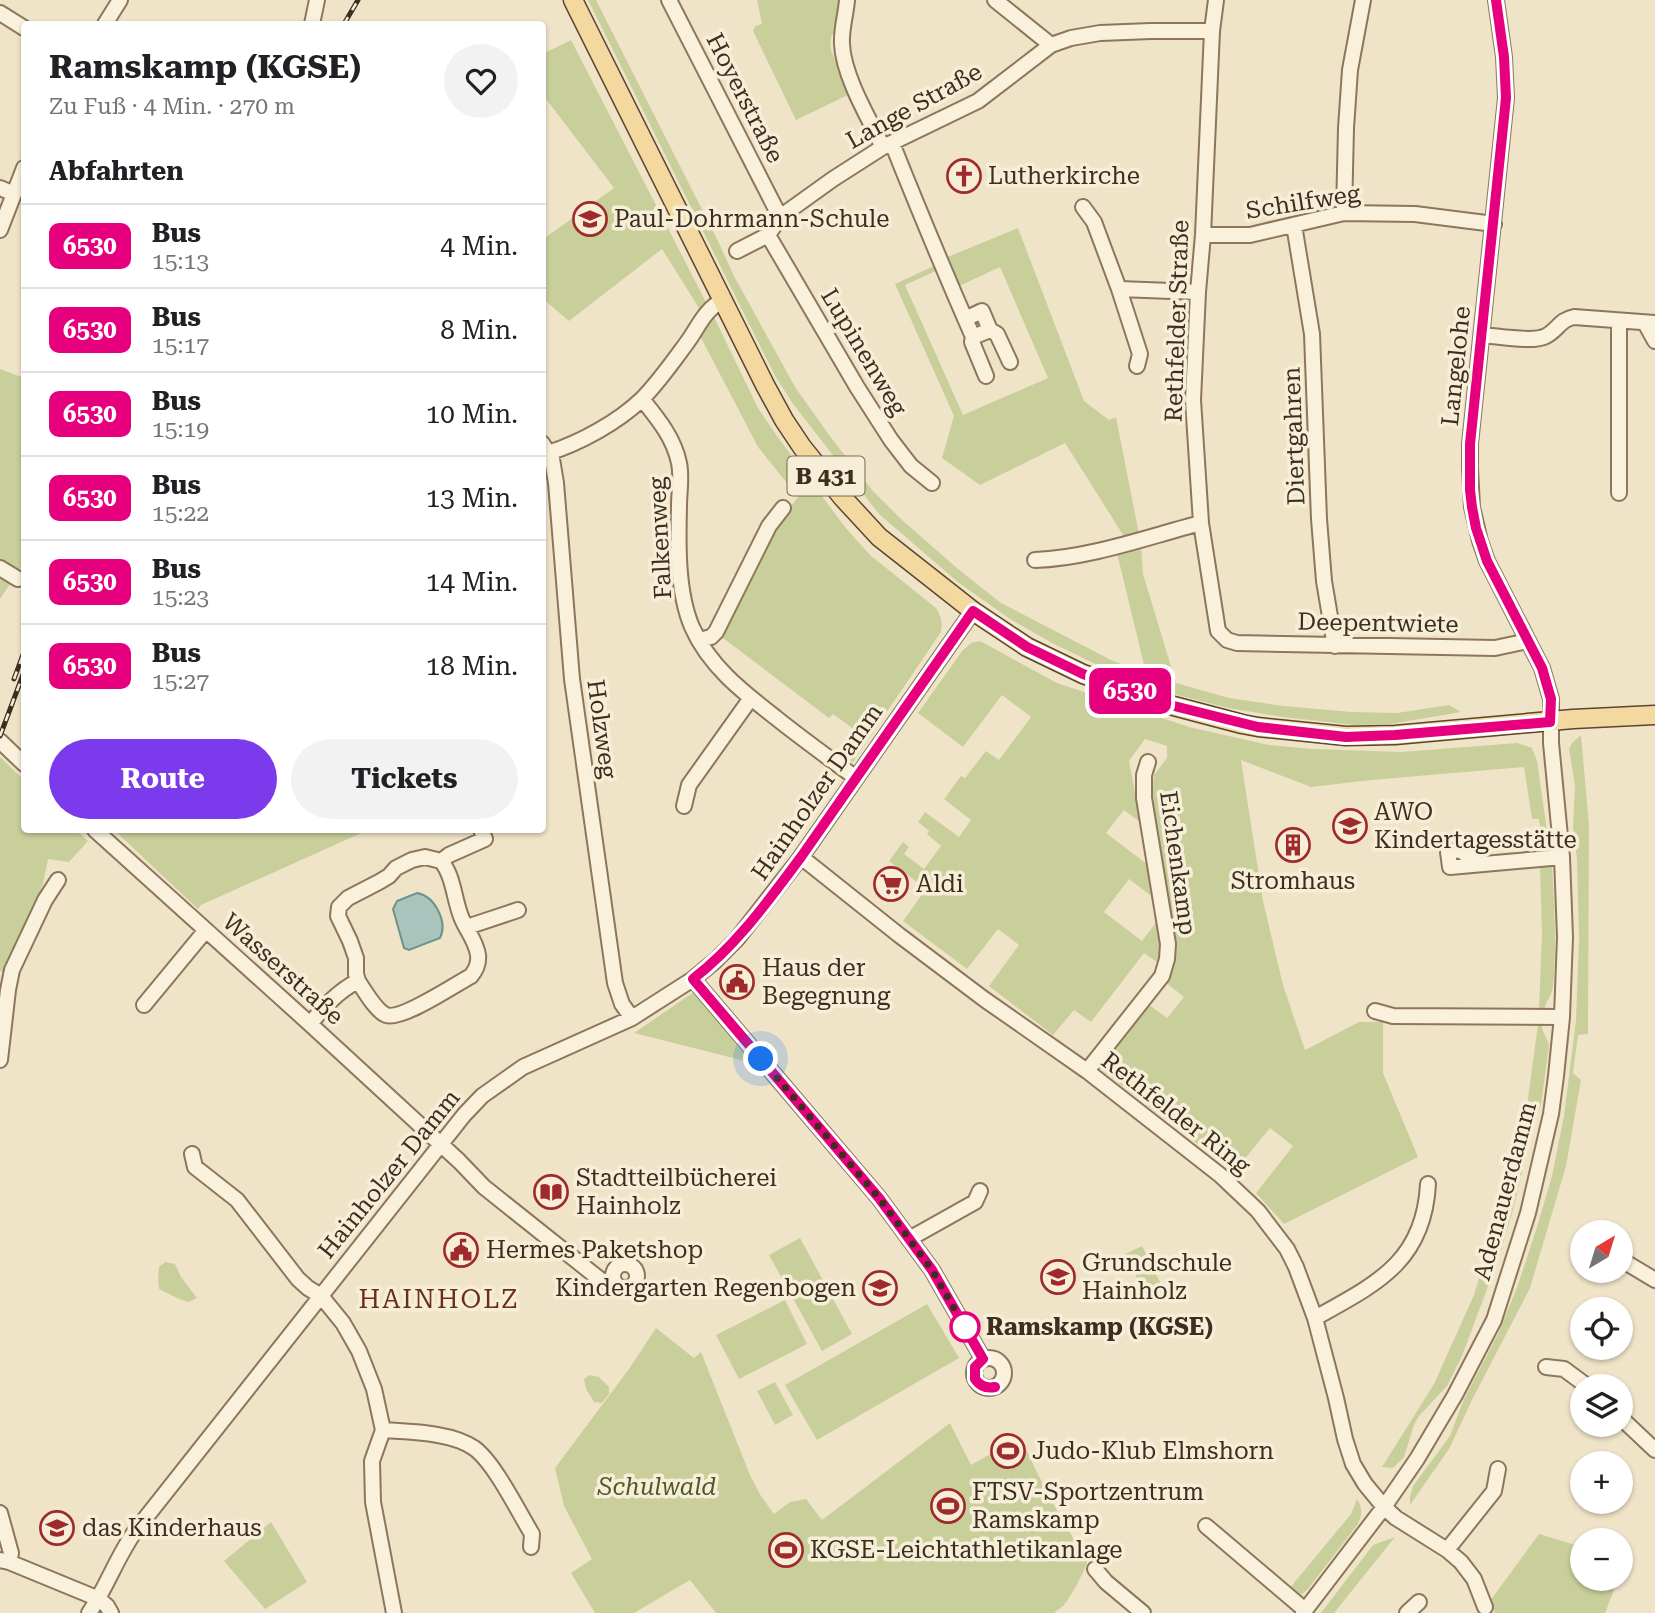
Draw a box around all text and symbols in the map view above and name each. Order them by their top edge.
street label: Hoyerstraße [700,28,790,168]
button: heart [444,44,518,118]
text: Ramskamp (KGSE) [49,47,361,86]
street label: Lange Straße [841,57,987,155]
text: Zu Fuß · 4 Min. · 270 m [49,93,295,120]
text: Abfahrten [49,156,184,186]
church icon: Lutherkirche [945,157,983,195]
place label: Lutherkirche [988,162,1140,190]
street label: Schilfweg [1244,179,1363,225]
school or university icon: Paul-Dohrmann-Schule [571,200,609,238]
place label: Paul-Dohrmann-Schule [614,205,889,233]
text: Bus [152,218,201,248]
street label: Rethfelder Straße [1159,219,1195,423]
text: 4 Min. [440,231,518,261]
text: 6530 [63,232,117,260]
text: 15:13 [152,248,209,275]
street label: Lupinenweg [815,283,913,421]
text: Bus [152,302,201,332]
street label: Langelohe [1436,305,1476,427]
text: 8 Min. [440,315,518,345]
text: 6530 [63,316,117,344]
text: 15:17 [152,332,209,359]
street label: Diertgahren [1278,366,1310,506]
text: Bus [152,386,201,416]
text: 10 Min. [426,399,518,429]
text: 6530 [63,400,117,428]
text: 15:19 [152,416,209,443]
road number: B 431 [788,456,864,496]
text: Bus [152,470,201,500]
street label: Falkenweg [643,476,677,600]
text: 13 Min. [426,483,518,513]
text: 6530 [63,484,117,512]
text: 15:22 [152,500,209,527]
text: Bus [152,554,201,584]
text: 14 Min. [426,567,518,597]
text: 6530 [63,568,117,596]
text: 15:23 [152,584,209,611]
street label: Deepentwiete [1297,608,1459,638]
text: Bus [152,638,201,668]
text: 18 Min. [426,651,518,681]
text: 6530 [63,652,117,680]
text: 15:27 [152,668,209,695]
line badge: 6530 [1081,668,1179,714]
text: 6530 [1103,677,1157,705]
street label: Holzweg [581,678,623,781]
street label: Hainholzer Damm [746,698,888,886]
button: Route [49,739,277,819]
button: Tickets [291,739,518,819]
street label: Eichenkamp [1154,789,1202,937]
place label: AWO Kindertagesstätte [1374,798,1577,854]
school or university icon: AWO Kindertagesstätte [1331,807,1369,845]
building icon: Stromhaus [1274,826,1312,864]
supermarket icon: Aldi [872,865,910,903]
place label: Stromhaus [1231,867,1355,895]
place label: Aldi [916,870,964,898]
street label: Wasserstraße [217,907,349,1031]
place label: Haus der Begegnung [762,954,891,1010]
public building icon: Haus der Begegnung [718,963,756,1001]
your location [743,1041,778,1076]
street label: Rethfelder Ring [1096,1046,1256,1180]
street label: Hainholzer Damm [312,1084,466,1264]
street label: Adenauerdamm [1468,1099,1542,1283]
place label: Stadtteilbücherei Hainholz [576,1164,777,1220]
library icon: Stadtteilbücherei Hainholz [532,1173,570,1211]
north arrow [1570,1220,1633,1283]
map controls [1570,1220,1633,1591]
public building icon: Hermes Paketshop [442,1231,480,1269]
place label: Hermes Paketshop [486,1236,703,1264]
place label: Grundschule Hainholz [1082,1249,1232,1305]
school or university icon: Grundschule Hainholz [1039,1258,1077,1296]
school or university icon: Kindergarten Regenbogen [861,1269,899,1307]
place label: Kindergarten Regenbogen [555,1274,856,1302]
district label: HAINHOLZ [359,1284,519,1314]
button: locate [1570,1297,1633,1360]
marker: Ramskamp (KGSE) [950,1312,980,1342]
place label: Ramskamp (KGSE) [986,1313,1213,1341]
button: layers [1570,1374,1633,1437]
sports icon: Judo-Klub Elmshorn [989,1432,1027,1470]
place label: Judo-Klub Elmshorn [1032,1437,1274,1465]
button: + [1570,1451,1633,1514]
park label: Schulwald [597,1473,716,1501]
place label: FTSV-Sportzentrum Ramskamp [972,1478,1204,1534]
sports icon: FTSV-Sportzentrum Ramskamp [929,1487,967,1525]
school or university icon: das Kinderhaus [38,1509,76,1547]
place label: das Kinderhaus [82,1514,262,1542]
button: − [1570,1528,1633,1591]
sports icon: KGSE-Leichtathletikanlage [767,1531,805,1569]
place label: KGSE-Leichtathletikanlage [810,1536,1123,1564]

